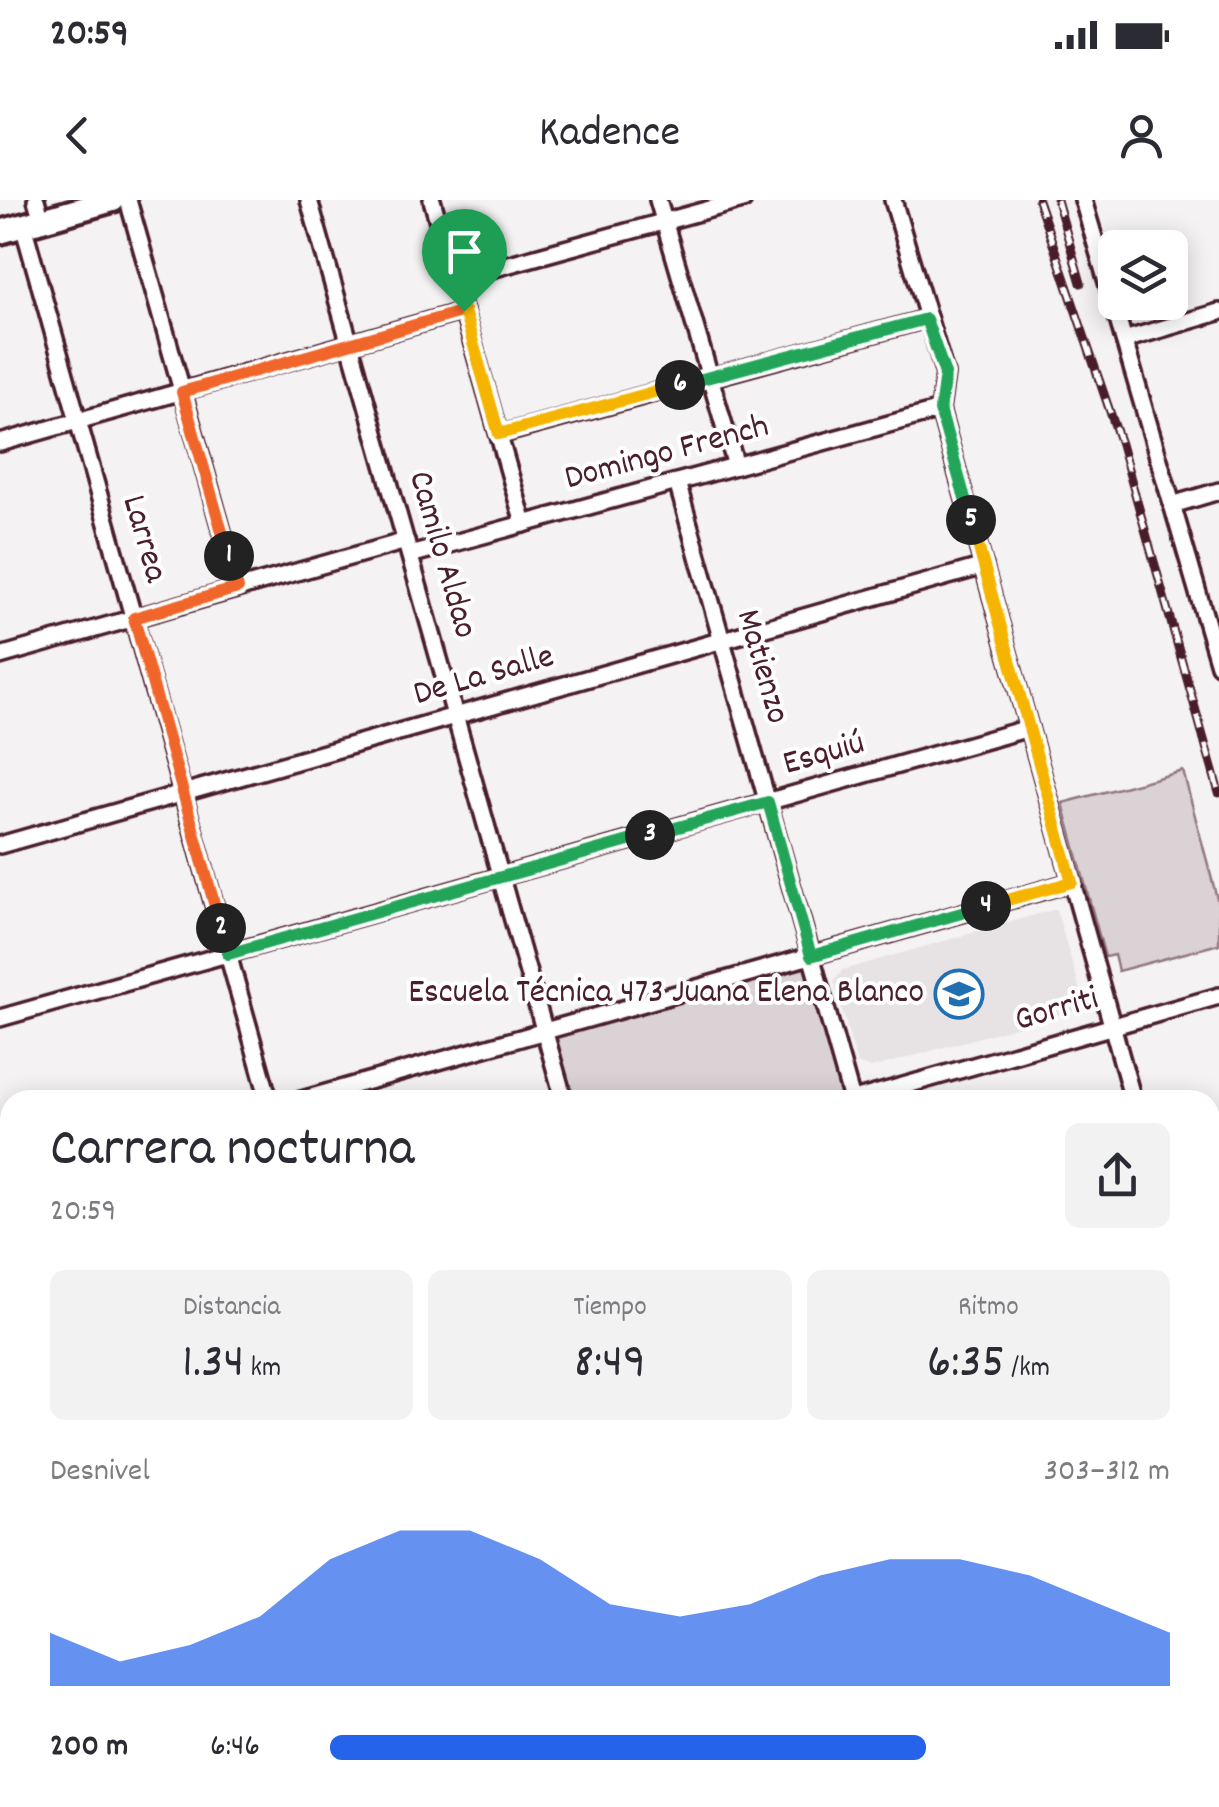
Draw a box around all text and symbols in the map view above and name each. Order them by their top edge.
text: 20:59 [50,8,129,63]
text: Kadence [539,103,680,167]
icon: back [50,108,105,163]
icon: person [1114,108,1169,163]
pin [422,209,507,312]
icon: arrive [437,224,492,279]
map controls [1098,230,1188,320]
button: layers [1098,230,1188,320]
pin: 6 [655,360,705,410]
text: 6 [673,365,687,405]
street label: Domingo French [559,403,775,505]
street label: Camilo Aldao [393,465,489,645]
street label: Larrea [107,490,179,589]
pin: 5 [946,495,996,545]
text: 5 [965,500,977,540]
pin: 1 [204,531,254,581]
text: 1 [226,536,232,576]
street label: Matienzo [721,604,801,730]
street label: De La Salle [408,633,560,721]
street label: Esquiú [777,720,871,790]
pin: 3 [625,810,675,860]
text: 3 [644,815,656,855]
pin: 4 [961,881,1011,931]
text: 4 [980,886,992,926]
pin: 2 [196,903,246,953]
text: 2 [215,908,227,948]
school or university icon: Escuela Técnica 473 Juana Elena Blanco [933,968,985,1020]
place label: Escuela Técnica 473 Juana Elena Blanco [408,969,924,1019]
street label: Gorriti [1009,975,1105,1047]
text: Carrera nocturna [50,1113,414,1192]
button: share [1065,1123,1170,1228]
text: 20:59 [50,1190,116,1236]
text: Distancia [183,1289,280,1329]
text: Tiempo [573,1289,647,1329]
text: Ritmo [958,1289,1019,1329]
text: 1.34 [182,1329,244,1401]
text: 8:49 [574,1329,646,1401]
text: 6:35 [927,1329,1005,1401]
text: km [244,1350,281,1390]
text: /km [1005,1350,1050,1390]
text: Desnivel [50,1450,150,1496]
text: 303–312 m [1044,1450,1170,1496]
text: 200 m [50,1725,128,1771]
text: 6:46 [210,1725,260,1771]

